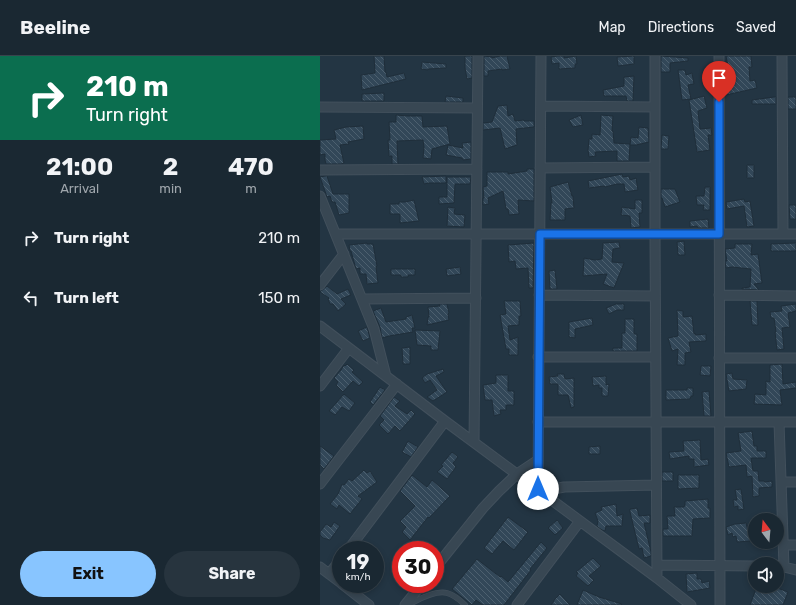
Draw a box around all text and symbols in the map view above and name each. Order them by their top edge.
text: Beeline [20,16,90,39]
text: Map [599,19,626,36]
text: Directions [648,19,714,36]
text: Saved [736,19,776,36]
pin [702,61,736,102]
icon: arrive [708,67,730,89]
text: 210 m [86,70,169,103]
icon: right [20,72,72,124]
text: Turn right [86,104,168,126]
text: 21:00 [46,153,113,181]
text: 2 [163,153,178,181]
text: 470 [228,153,274,181]
text: Arrival [60,181,99,196]
text: min [159,181,182,196]
text: m [245,181,257,196]
icon: right [20,227,42,249]
text: Turn right [54,229,129,247]
text: 210 m [258,229,300,247]
icon: left [20,287,42,309]
text: Turn left [54,289,119,307]
text: 150 m [258,289,300,307]
position arrow [517,468,559,510]
north arrow [748,513,784,549]
map controls [748,513,784,593]
speed limit sign: 30 [392,541,444,593]
text: 19 [347,550,369,574]
button: Exit [20,551,156,597]
button: Share [164,551,300,597]
button: sound [748,557,784,593]
text: km/h [346,571,370,583]

